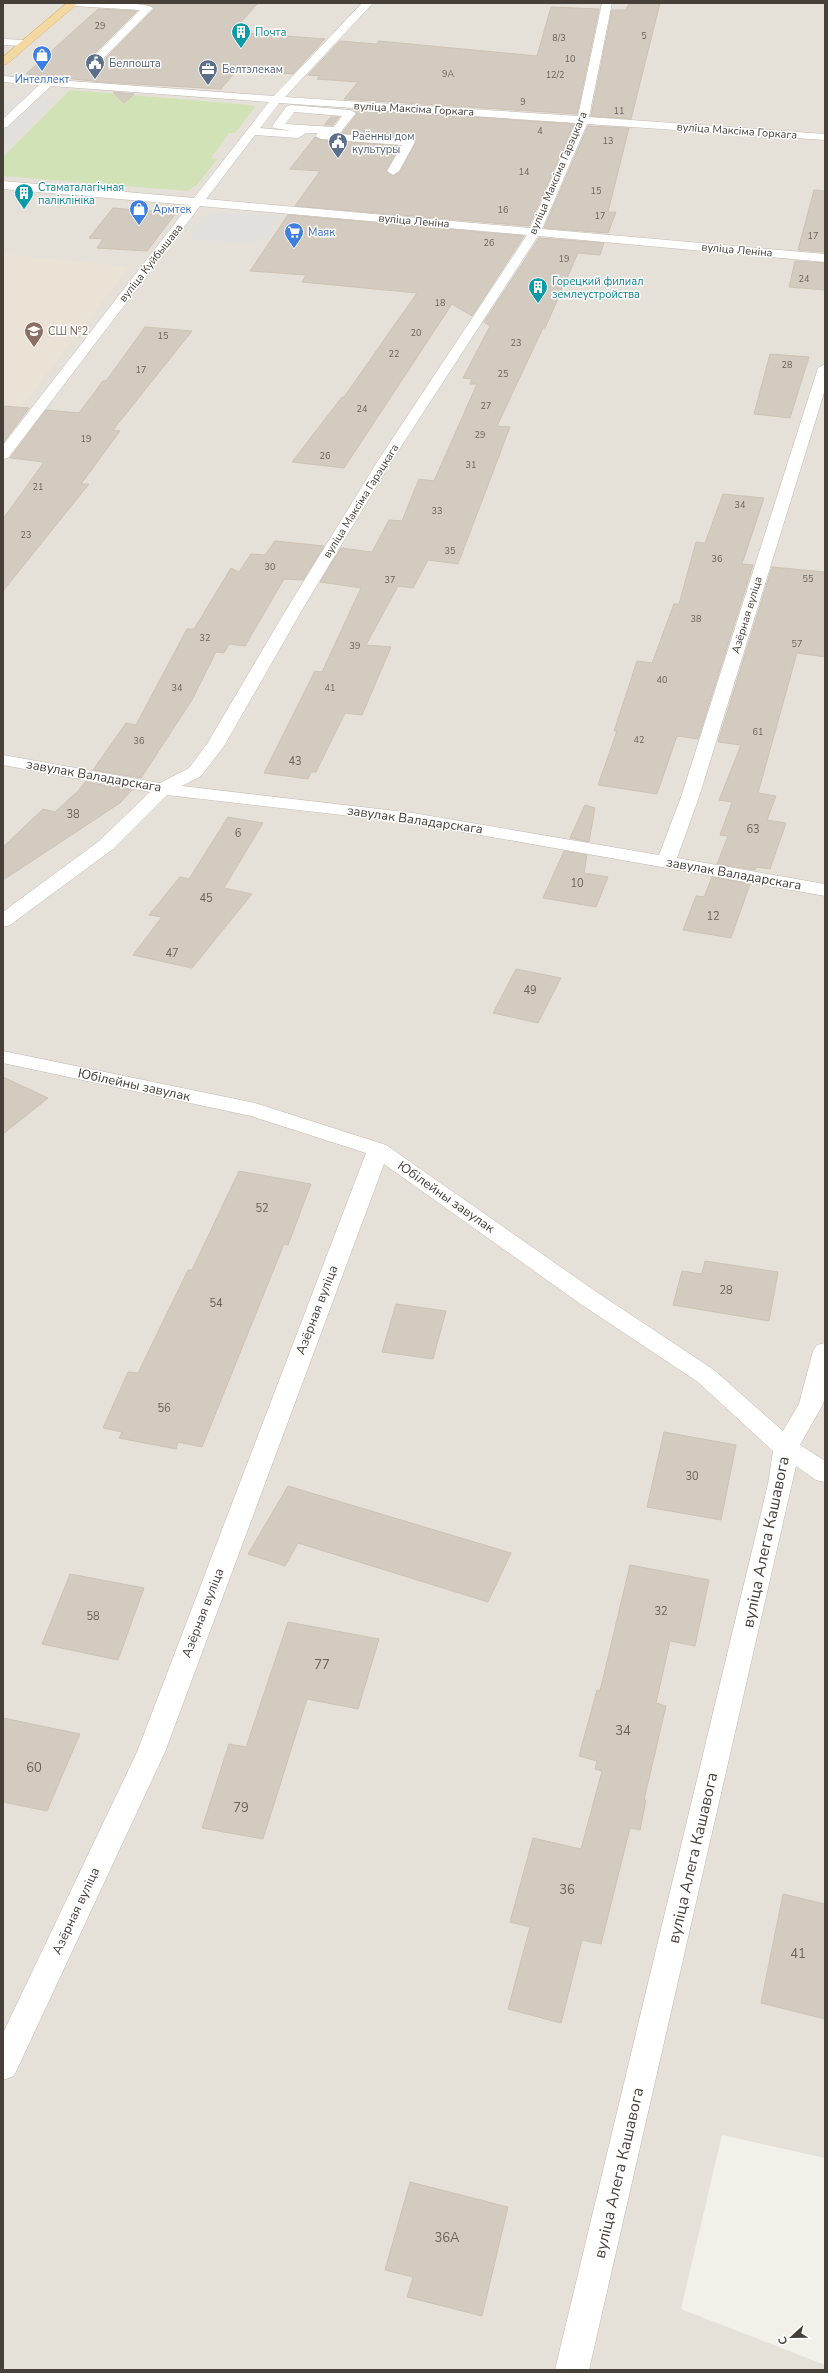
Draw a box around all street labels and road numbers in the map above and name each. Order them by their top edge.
street label: вуліца Максіма Горкага [353,98,475,120]
street label: вуліца Максіма Гарэцкага [525,109,591,237]
street label: вуліца Максіма Горкага [676,119,798,143]
street label: вуліца Леніна [378,210,450,232]
street label: вуліца Куйбышава [116,221,186,305]
street label: вуліца Леніна [701,239,773,261]
street label: вуліца Максіма Гарэцкага [320,441,402,561]
street label: Азёрная вуліца [728,574,766,655]
street label: завулак Валадарскага [25,755,163,797]
street label: завулак Валадарскага [346,802,484,838]
street label: завулак Валадарскага [665,853,803,895]
street label: Юбілейны завулак [76,1064,192,1106]
street label: Юбілейны завулак [394,1157,498,1237]
street label: Азёрная вуліца [292,1263,342,1357]
street label: вуліца Алега Кашавога [737,1454,795,1630]
street label: Азёрная вуліца [178,1566,228,1660]
street label: вуліца Алега Кашавога [663,1770,723,1946]
street label: Азёрная вуліца [48,1864,104,1958]
street label: вуліца Алега Кашавога [589,2085,649,2261]

